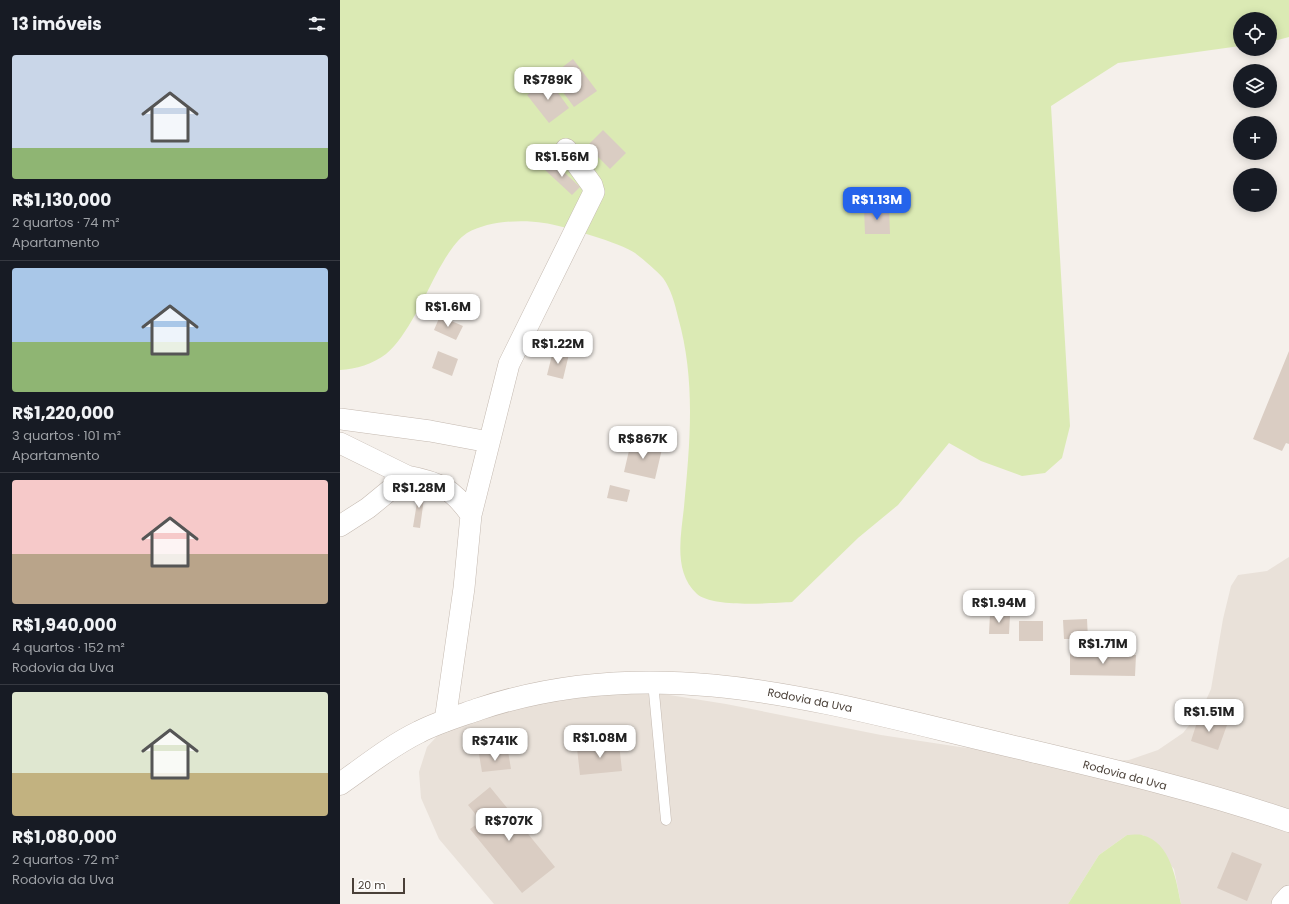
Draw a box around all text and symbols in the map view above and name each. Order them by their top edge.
text: 13 imóveis [12,12,102,36]
map controls [1233,12,1277,212]
button: locate [1233,12,1277,56]
icon: filters [306,13,328,35]
button: layers [1233,64,1277,108]
pin: R$789K [515,67,581,101]
text: R$789K [523,70,573,89]
icon: home [134,81,206,153]
button: + [1233,116,1277,160]
pin: R$1.56M [525,144,599,178]
text: R$1.56M [535,147,589,166]
button: − [1233,168,1277,212]
pin: R$1.13M [840,187,914,221]
text: R$1,130,000 [12,188,111,212]
text: R$1.13M [852,190,902,209]
text: 2 quartos · 74 m² [12,213,120,232]
text: Apartamento [12,233,100,252]
icon: home [134,294,206,366]
pin: R$1.6M [415,294,481,328]
text: R$1.6M [425,297,471,316]
pin: R$1.22M [521,331,595,365]
text: R$1.22M [532,334,584,353]
text: R$1,220,000 [12,401,114,425]
text: 3 quartos · 101 m² [12,426,121,445]
pin: R$867K [610,426,676,460]
text: R$867K [618,429,668,448]
text: Apartamento [12,446,100,465]
pin: R$1.28M [382,475,456,509]
text: R$1.28M [392,478,446,497]
icon: home [134,506,206,578]
pin: R$1.94M [962,590,1036,624]
text: R$1.94M [972,593,1026,612]
text: R$1,940,000 [12,613,117,637]
pin: R$1.71M [1066,631,1140,665]
text: R$1.71M [1078,634,1128,653]
text: 4 quartos · 152 m² [12,638,125,657]
text: Rodovia da Uva [12,658,114,677]
street label: Rodovia da Uva [766,684,854,716]
pin: R$1.51M [1172,699,1246,733]
text: R$1.51M [1184,702,1234,721]
icon: home [134,718,206,790]
pin: R$1.08M [563,725,637,759]
pin: R$741K [462,728,528,762]
text: R$1.08M [573,728,627,747]
text: R$741K [472,731,518,750]
street label: Rodovia da Uva [1081,756,1169,794]
pin: R$707K [476,808,542,842]
text: R$707K [485,811,533,830]
text: R$1,080,000 [12,825,117,849]
text: 2 quartos · 72 m² [12,850,119,869]
text: Rodovia da Uva [12,870,114,889]
scale bar [352,876,405,895]
text: 20 m [358,877,386,893]

